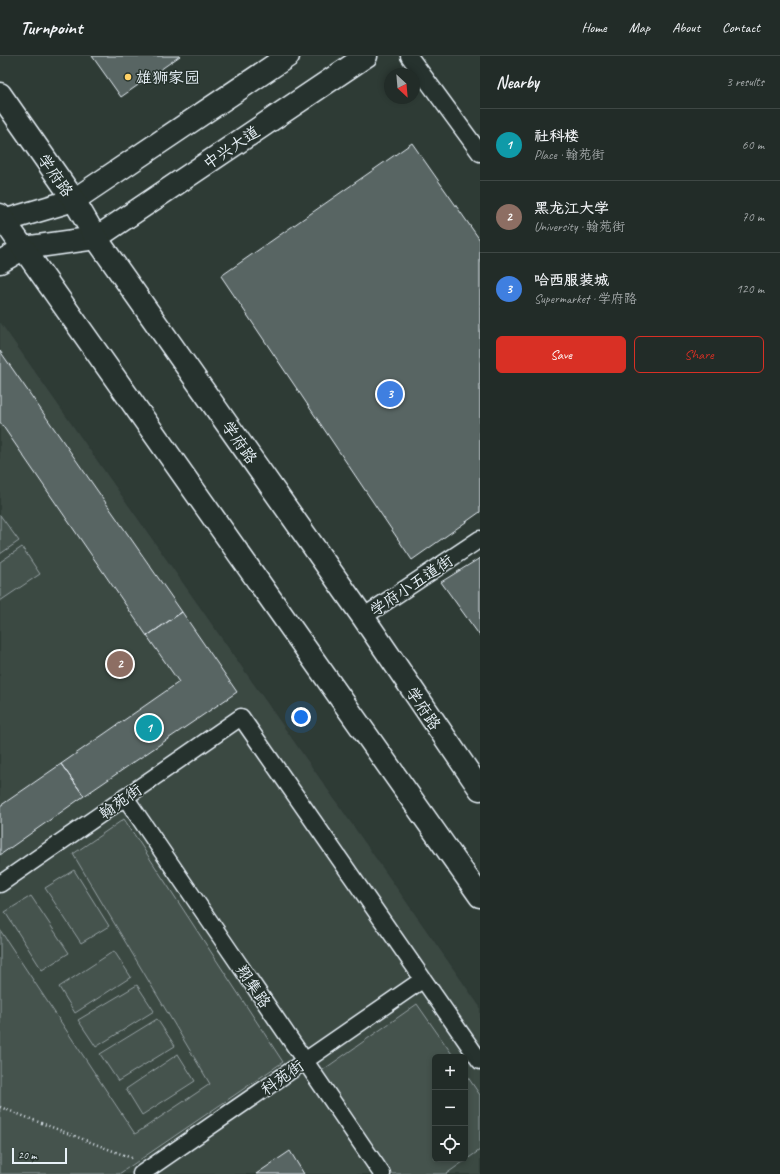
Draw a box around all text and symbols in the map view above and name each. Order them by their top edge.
text: Turnpoint [20,16,82,40]
text: Home [581,19,607,36]
text: Map [629,19,650,36]
text: About [672,19,700,36]
text: Contact [722,19,760,36]
place label: 雄狮家园 [136,68,200,88]
north arrow [384,68,420,104]
marker: 雄狮家园 [123,72,133,82]
text: Nearby [496,72,539,93]
text: 3 results [726,74,764,90]
street label: 中兴大道 [199,122,264,174]
text: 社科楼 [534,127,579,146]
text: 1 [506,137,512,153]
text: 60 m [742,137,764,153]
text: Place · 翰苑街 [534,147,605,163]
street label: 学府路 [33,150,77,201]
text: 黑龙江大学 [534,199,609,218]
text: 2 [506,209,512,225]
text: 70 m [742,209,764,225]
text: University · 翰苑街 [534,219,625,235]
text: 哈西服装城 [534,271,609,290]
text: 3 [506,281,512,297]
text: 120 m [736,281,764,297]
text: Supermarket · 学府路 [534,291,637,307]
button: Save [496,336,626,373]
button: Share [634,336,764,373]
pin: 3 [377,379,403,409]
street label: 学府路 [217,417,261,468]
street label: 学府小五道街 [366,551,457,621]
pin: 2 [107,649,133,679]
street label: 学府路 [401,683,445,734]
your location [291,707,311,727]
pin: 1 [136,713,162,743]
street label: 翰苑街 [95,780,146,824]
street label: 翔集路 [231,961,275,1012]
map controls [432,1054,468,1162]
button: + [432,1054,468,1090]
street label: 科苑街 [257,1056,308,1100]
button: − [432,1090,468,1126]
button: locate [432,1126,468,1162]
scale bar [12,1146,67,1165]
text: 20 m [18,1148,37,1162]

